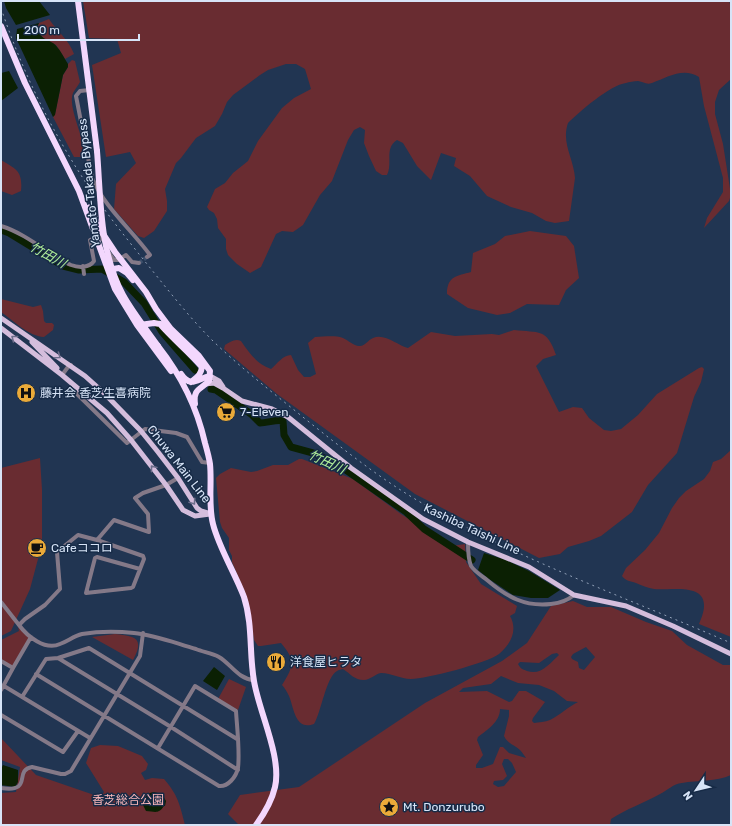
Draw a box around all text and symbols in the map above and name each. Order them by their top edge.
scale bar [18,16,139,42]
text: 200 m [24,23,60,37]
street label: Yamato-Takada Bypass [75,118,103,248]
water label: 竹田川 [27,239,70,272]
one-way arrow [11,336,18,343]
one-way arrow [54,351,61,359]
hospital icon: 藤井会 香芝生喜病院 [15,382,37,404]
place label: 藤井会 香芝生喜病院 [40,386,151,400]
supermarket icon: 7-Eleven [215,401,237,423]
place label: 7-Eleven [240,405,289,419]
street label: Chuwa Main Line [144,422,214,506]
water label: 竹田川 [306,447,350,478]
one-way arrow [151,466,158,473]
one-way arrow [188,498,196,505]
street label: Kashiba Taishi Line [422,501,523,558]
cafe icon: Cafeココロ [26,537,48,559]
place label: Cafeココロ [51,541,113,555]
restaurant icon: 洋食屋ヒラタ [265,651,287,673]
place label: 洋食屋ヒラタ [290,655,362,669]
north arrow [676,770,716,810]
text: N [681,788,696,802]
park label: 香芝総合公園 [92,793,164,807]
place icon: Mt. Donzurubo [378,796,400,818]
place label: Mt. Donzurubo [403,800,485,814]

